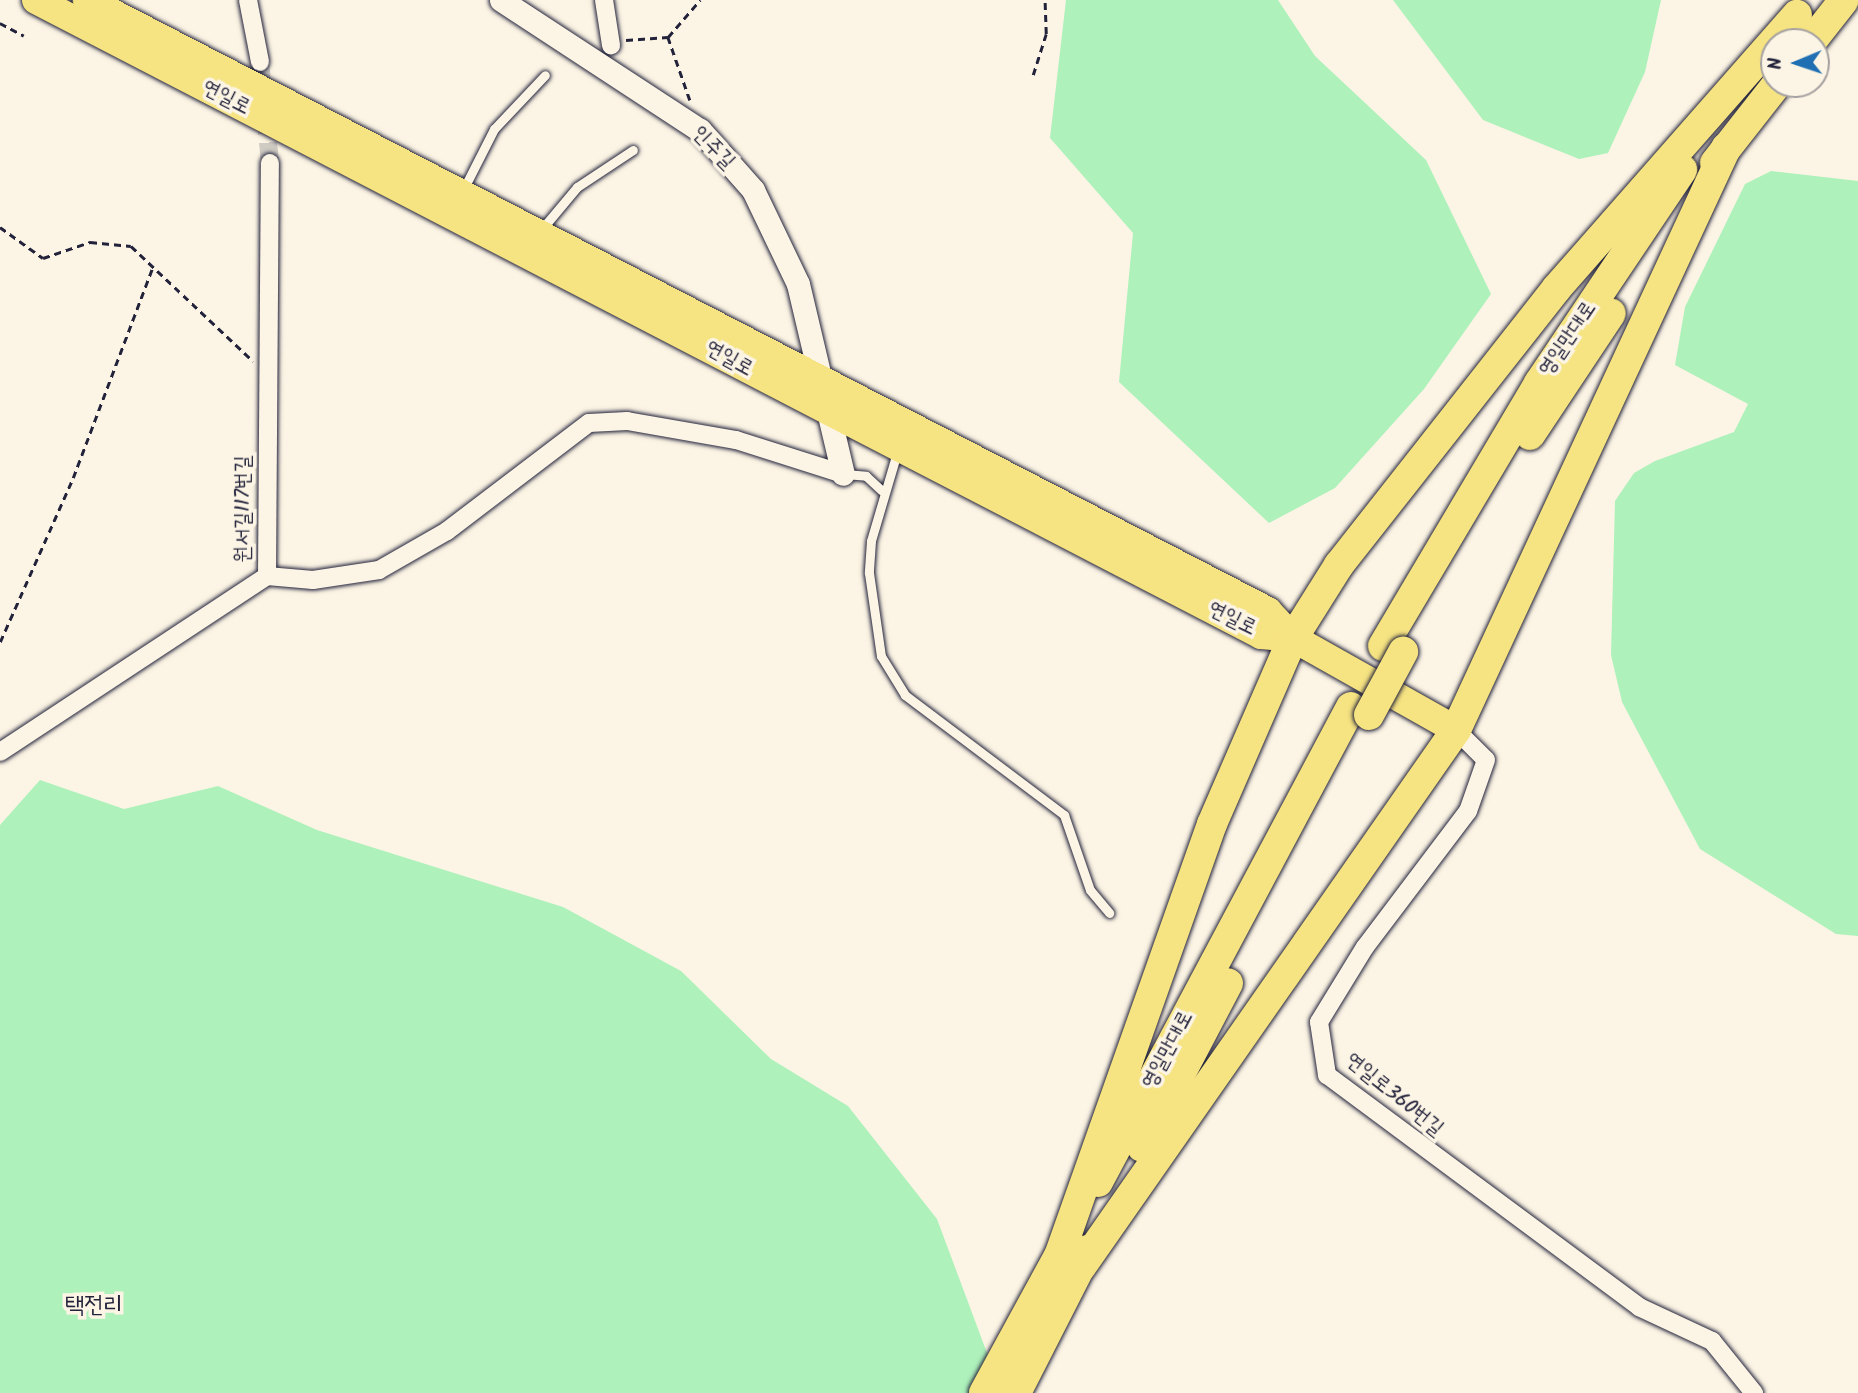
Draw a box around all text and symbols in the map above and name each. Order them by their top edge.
north arrow [1760,28,1830,98]
text: N [1761,57,1791,70]
street label: 연일로 [198,75,254,121]
street label: 인주길 [686,121,740,175]
street label: 영일만대로 [1534,297,1602,381]
street label: 연일로 [701,336,757,382]
street label: 원서길117번길 [231,455,257,563]
street label: 연일로 [1204,597,1260,641]
street label: 영일만대로 [1137,1007,1199,1093]
street label: 연일로360번길 [1340,1048,1448,1142]
district label: 택전리 [65,1292,123,1320]

